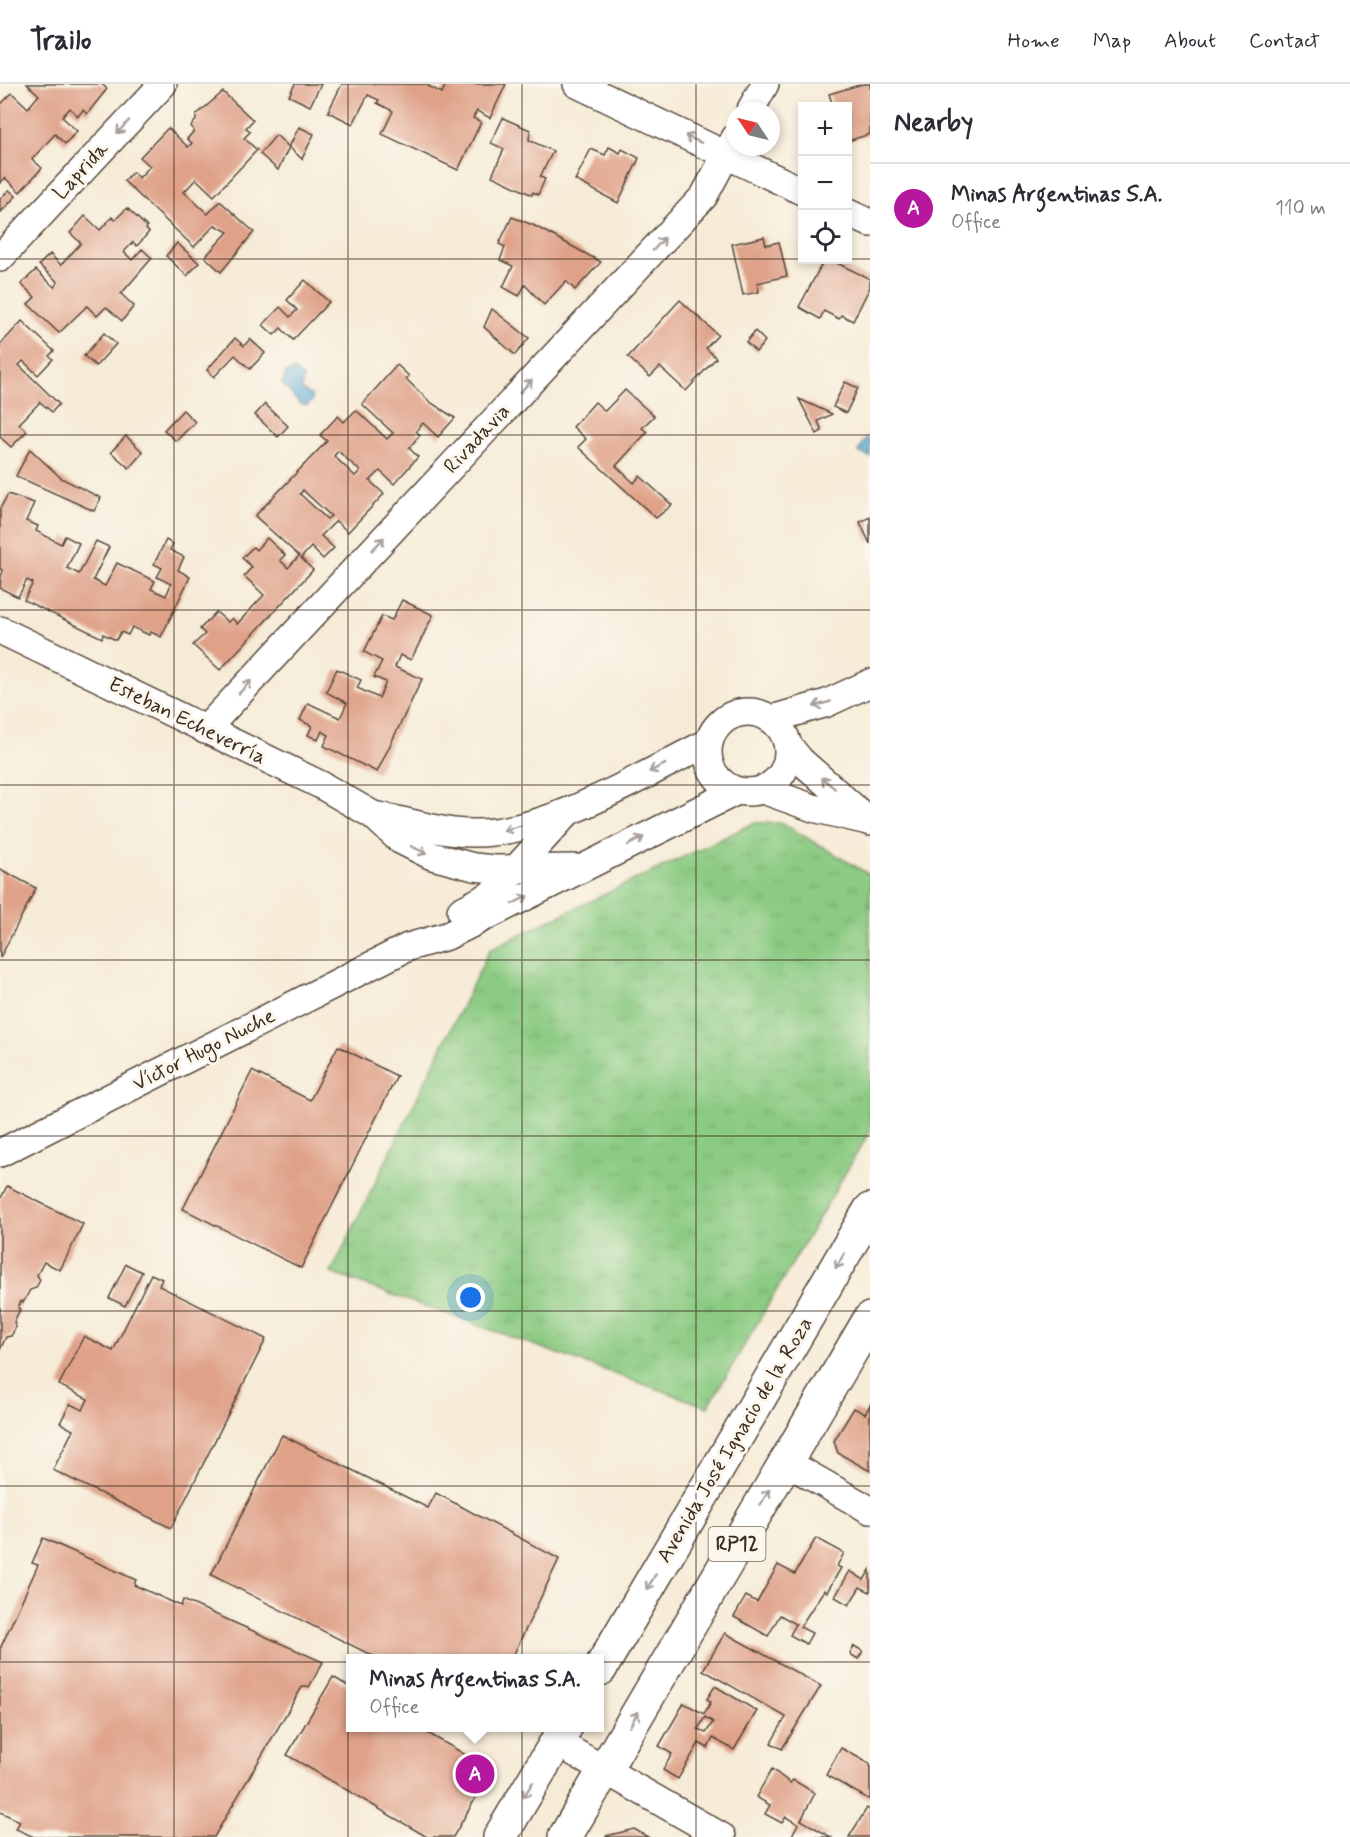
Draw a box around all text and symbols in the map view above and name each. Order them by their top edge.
text: Trailo [30,23,91,60]
text: Home [1008,27,1060,55]
text: Map [1093,27,1131,55]
text: About [1164,27,1216,55]
text: Contact [1249,27,1320,55]
north arrow [726,102,780,156]
map controls [798,102,852,264]
button: + [798,102,852,156]
text: Nearby [894,106,973,140]
one-way arrow [116,119,130,134]
one-way arrow [684,133,702,145]
street label: Laprida [47,136,115,206]
button: − [798,156,852,210]
text: Minas Argentinas S.A. [951,181,1162,209]
text: A [907,195,920,222]
text: 110 m [1275,195,1326,222]
text: Office [951,209,1001,236]
button: locate [798,210,852,264]
one-way arrow [651,237,665,252]
one-way arrow [518,379,533,394]
street label: Rivadavia [438,398,516,480]
one-way arrow [371,537,385,552]
street label: Esteban Echeverría [103,671,271,771]
one-way arrow [238,679,252,694]
one-way arrow [813,699,832,710]
one-way arrow [648,762,666,774]
one-way arrow [820,777,836,790]
one-way arrow [503,822,522,834]
one-way arrow [627,835,644,847]
one-way arrow [409,844,427,856]
one-way arrow [510,894,528,905]
street label: Víctor Hugo Nuche [128,1002,281,1099]
one-way arrow [834,1252,846,1269]
your location [456,1283,485,1312]
street label: Avenida José Ignacio de la Roza [650,1312,820,1568]
one-way arrow [760,1489,772,1506]
road number: RP12 [708,1527,766,1561]
one-way arrow [644,1573,656,1590]
popup [346,1654,604,1732]
text: Minas Argentinas S.A. [369,1666,581,1694]
text: Office [369,1694,419,1721]
one-way arrow [629,1711,641,1728]
pin: A [456,1752,494,1796]
one-way arrow [522,1781,534,1798]

